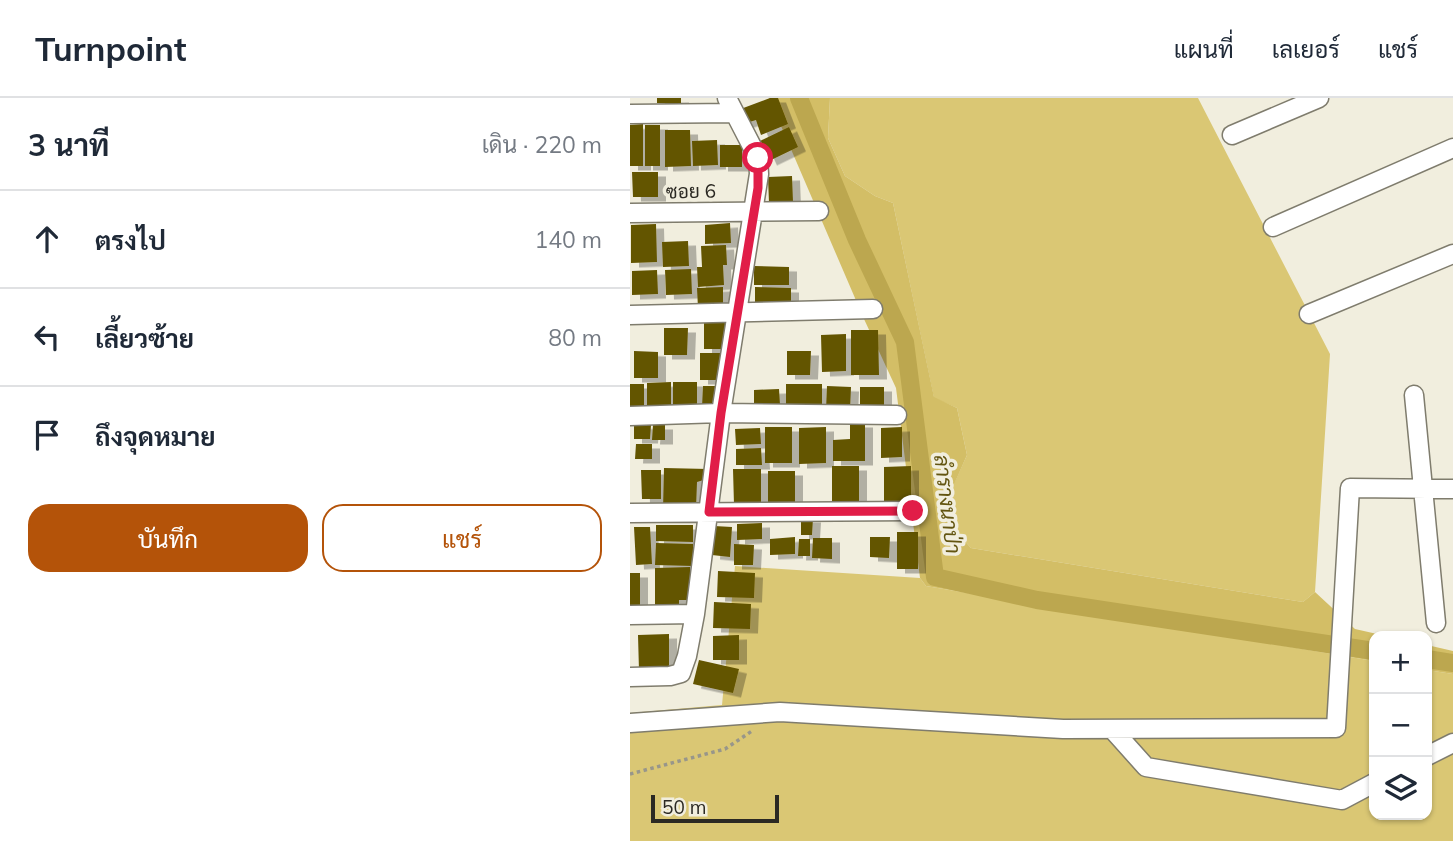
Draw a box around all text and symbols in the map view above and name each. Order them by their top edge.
text: Turnpoint [35,28,187,69]
text: แผนที่ [1174,34,1234,64]
text: เลเยอร์ [1272,34,1340,64]
text: แชร์ [1378,34,1418,64]
text: 3 นาที [28,126,109,164]
text: เดิน · 220 m [482,130,602,159]
route start [742,142,773,173]
street label: ซอย 6 [666,179,716,203]
icon: ahead [28,220,66,258]
text: ตรงไป [95,224,166,257]
text: 140 m [534,225,602,254]
icon: left [28,318,66,356]
text: เลี้ยวซ้าย [95,322,194,355]
text: 80 m [548,323,602,352]
icon: arrive [28,416,66,454]
text: ถึงจุดหมาย [95,420,216,453]
water label: ลำรางนาป่า [929,453,967,555]
route end [897,495,928,526]
button: บันทึก [28,504,308,572]
button: แชร์ [322,504,602,572]
map controls [1369,631,1432,820]
button: + [1369,631,1432,694]
button: − [1369,694,1432,757]
button: layers [1369,757,1432,820]
scale bar [651,792,779,824]
text: 50 m [662,795,706,819]

